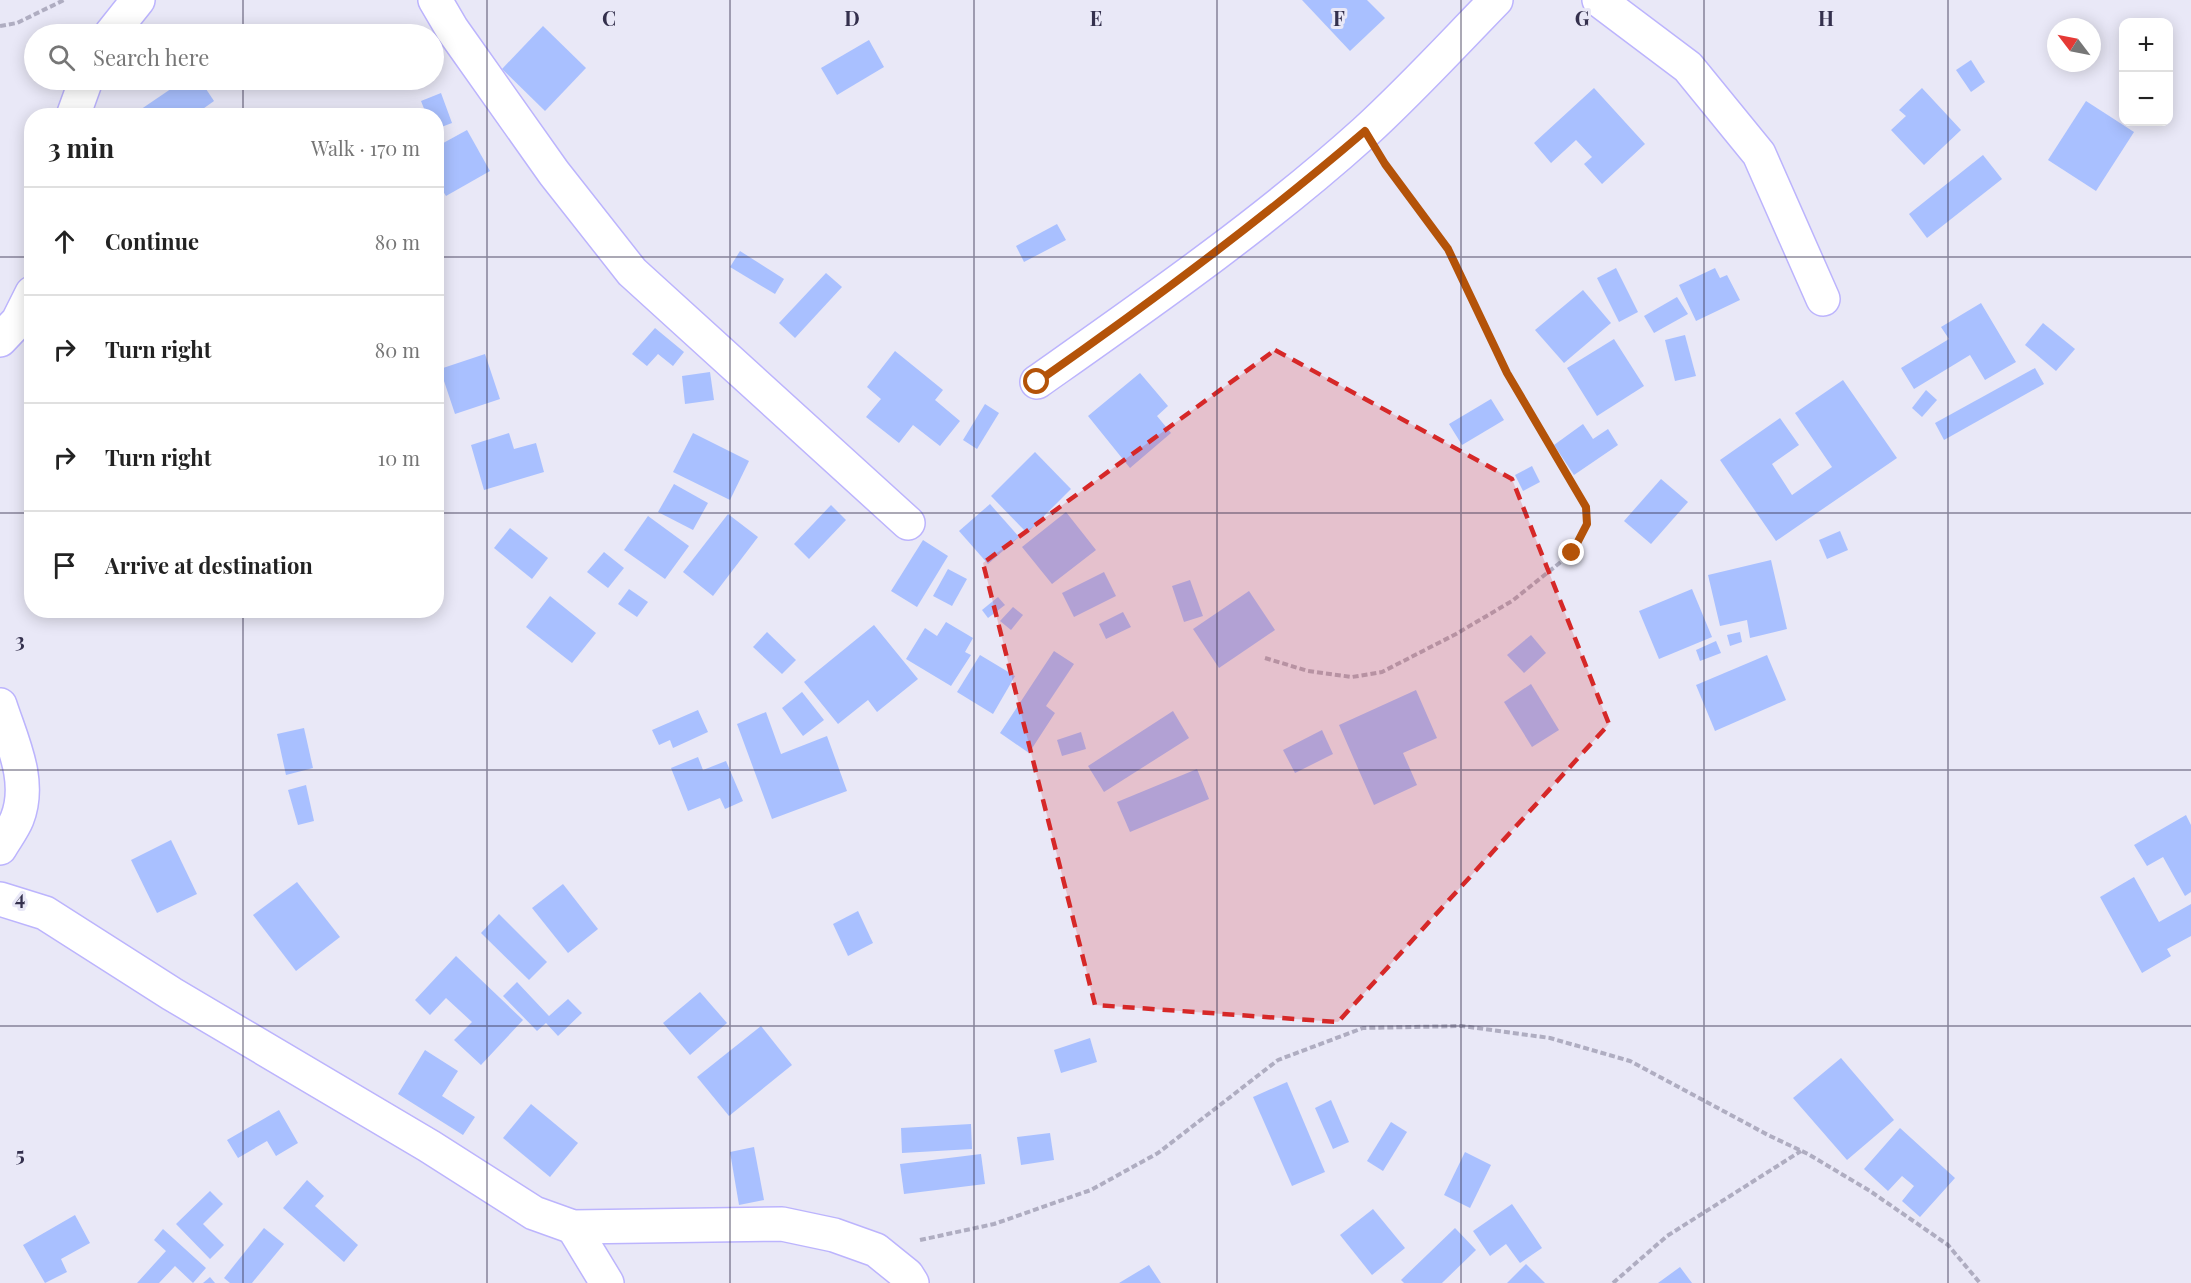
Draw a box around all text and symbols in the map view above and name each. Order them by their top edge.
text: C [602,4,616,31]
text: D [844,4,860,31]
text: E [1090,4,1102,31]
text: F [1333,4,1345,31]
text: G [1575,4,1590,31]
text: H [1818,4,1834,31]
north arrow [2047,18,2101,72]
map controls [2119,18,2173,126]
button: + [2119,18,2173,72]
search box [24,24,444,90]
icon: search [45,41,78,74]
text: Search here [93,42,209,72]
button: − [2119,72,2173,126]
text: 3 min [48,130,114,165]
text: Walk · 170 m [311,134,420,161]
icon: ahead [48,225,81,258]
text: Continue [105,226,199,256]
text: 80 m [375,228,420,255]
icon: right [48,333,81,366]
text: Turn right [105,334,211,364]
text: 80 m [375,336,420,363]
route start [1023,368,1049,394]
icon: right [48,441,81,474]
text: Turn right [105,442,211,472]
text: 10 m [378,444,420,471]
route end [1558,539,1584,565]
icon: arrive [48,549,81,582]
text: Arrive at destination [105,550,313,580]
text: 3 [15,626,25,653]
text: 4 [15,883,25,910]
text: 5 [15,1140,25,1167]

